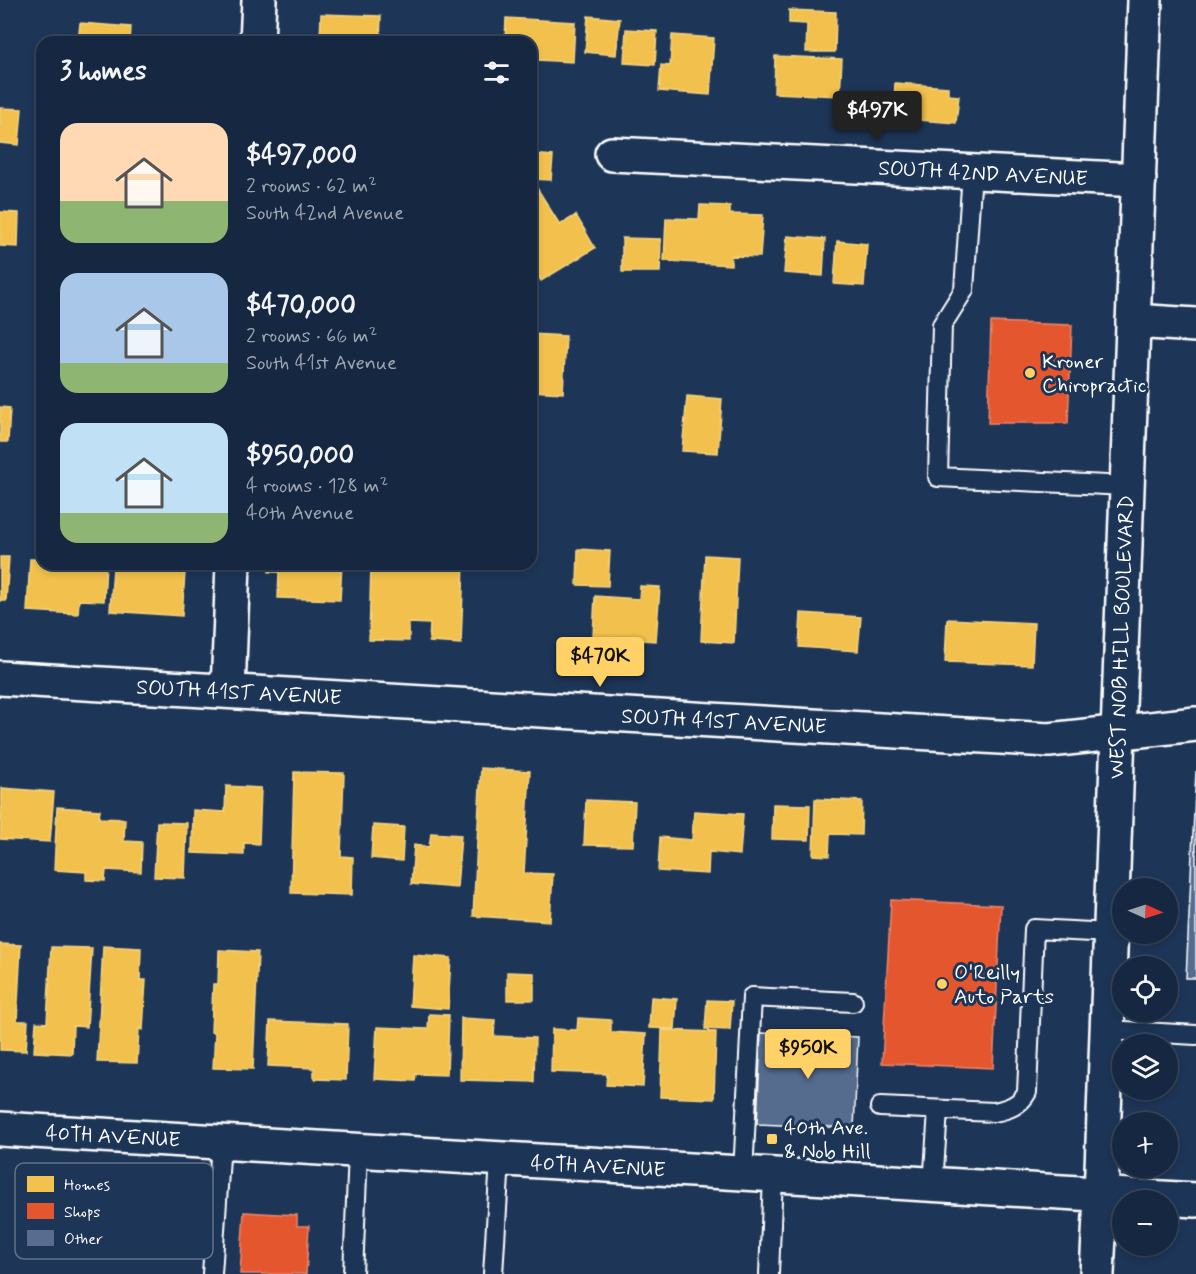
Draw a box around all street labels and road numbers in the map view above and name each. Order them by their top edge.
street label: SOUTH 42ND AVENUE [877,155,1088,193]
street label: WEST NOB HILL BOULEVARD [1103,495,1141,780]
street label: SOUTH 41ST AVENUE [136,674,342,712]
street label: SOUTH 41ST AVENUE [621,703,827,741]
street label: 40TH AVENUE [45,1119,181,1155]
street label: 40TH AVENUE [530,1149,666,1185]

